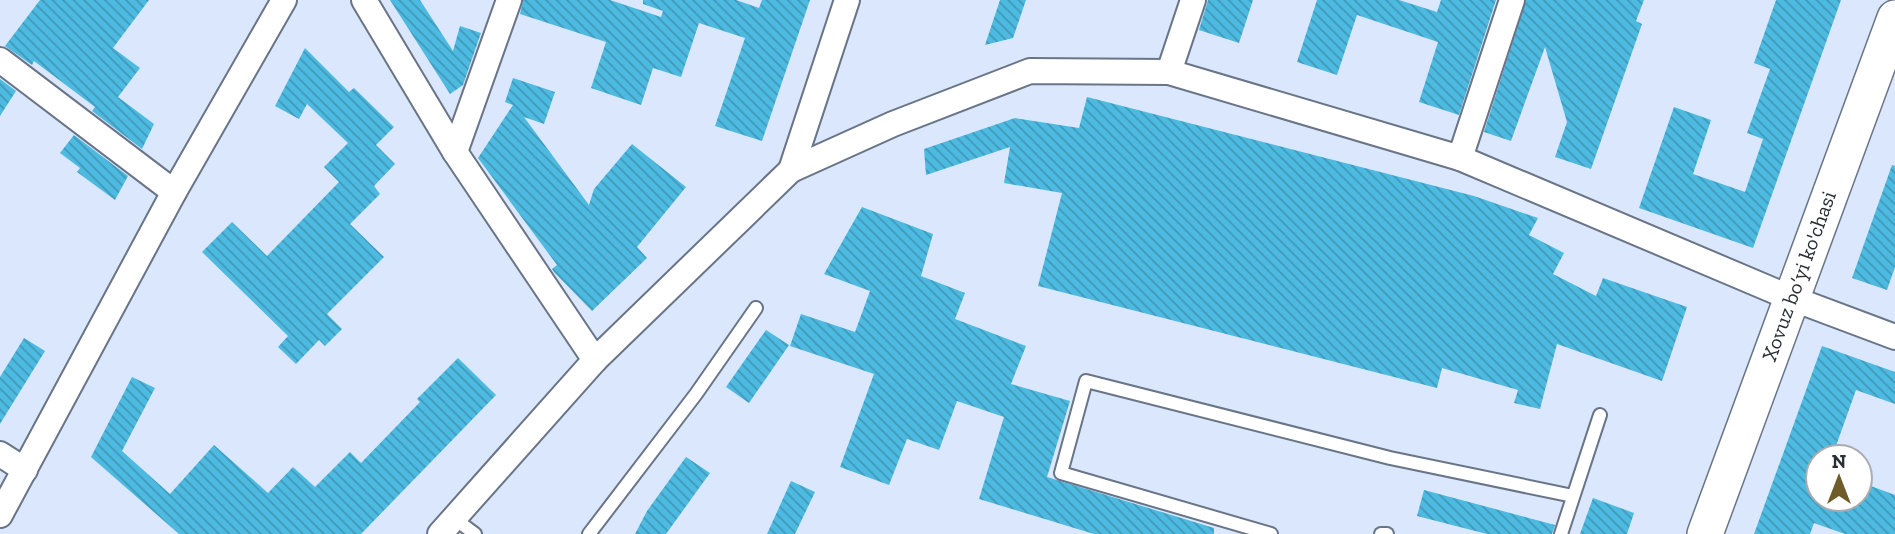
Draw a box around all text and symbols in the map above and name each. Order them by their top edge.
street label: Xovuz bo‘yi ko'chasi [1756,187,1841,364]
north arrow [1804,443,1874,513]
text: N [1832,450,1846,473]

